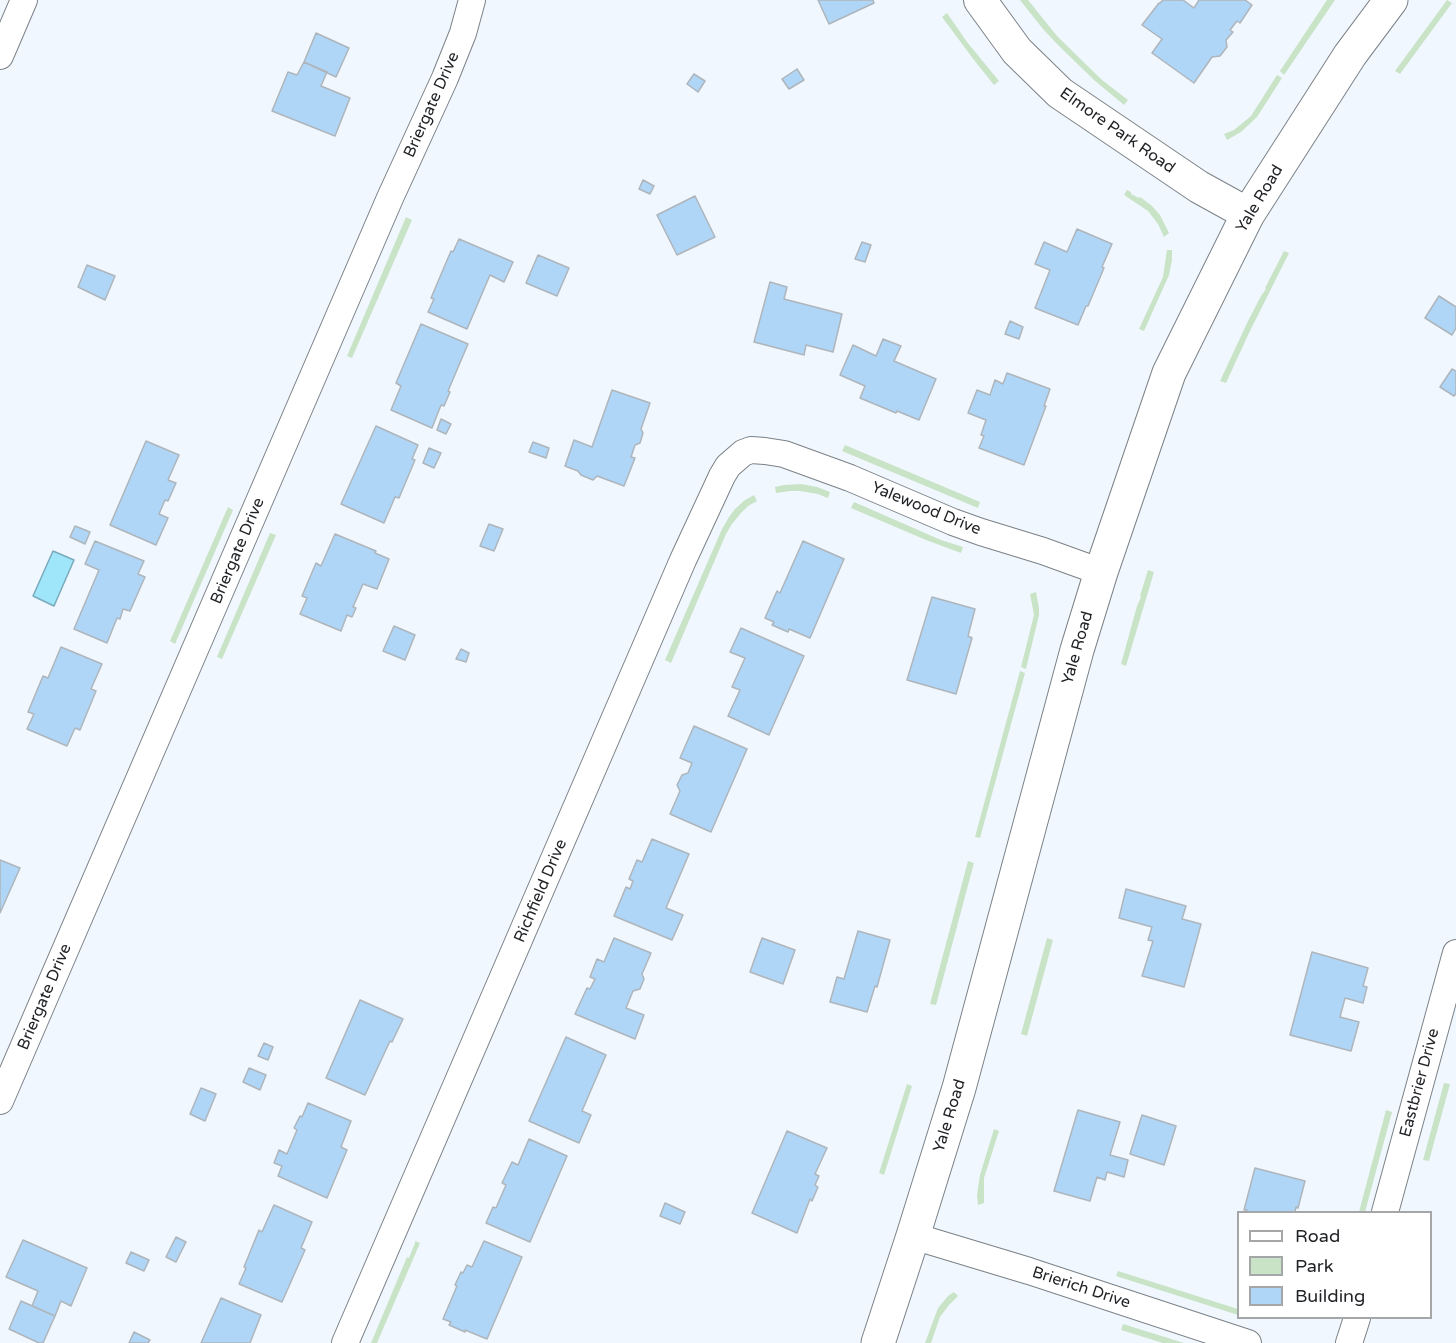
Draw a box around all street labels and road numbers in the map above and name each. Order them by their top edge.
street label: Briergate Drive [400,49,464,161]
street label: Elmore Park Road [1056,84,1178,178]
street label: Yale Road [1232,162,1288,236]
street label: Yalewood Drive [868,478,984,540]
street label: Briergate Drive [207,495,269,607]
street label: Yale Road [1058,609,1098,687]
street label: Richfield Drive [511,836,571,946]
street label: Briergate Drive [14,941,76,1053]
street label: Eastbrier Drive [1396,1027,1444,1139]
street label: Yale Road [930,1077,970,1155]
street label: Brierich Drive [1029,1263,1133,1313]

